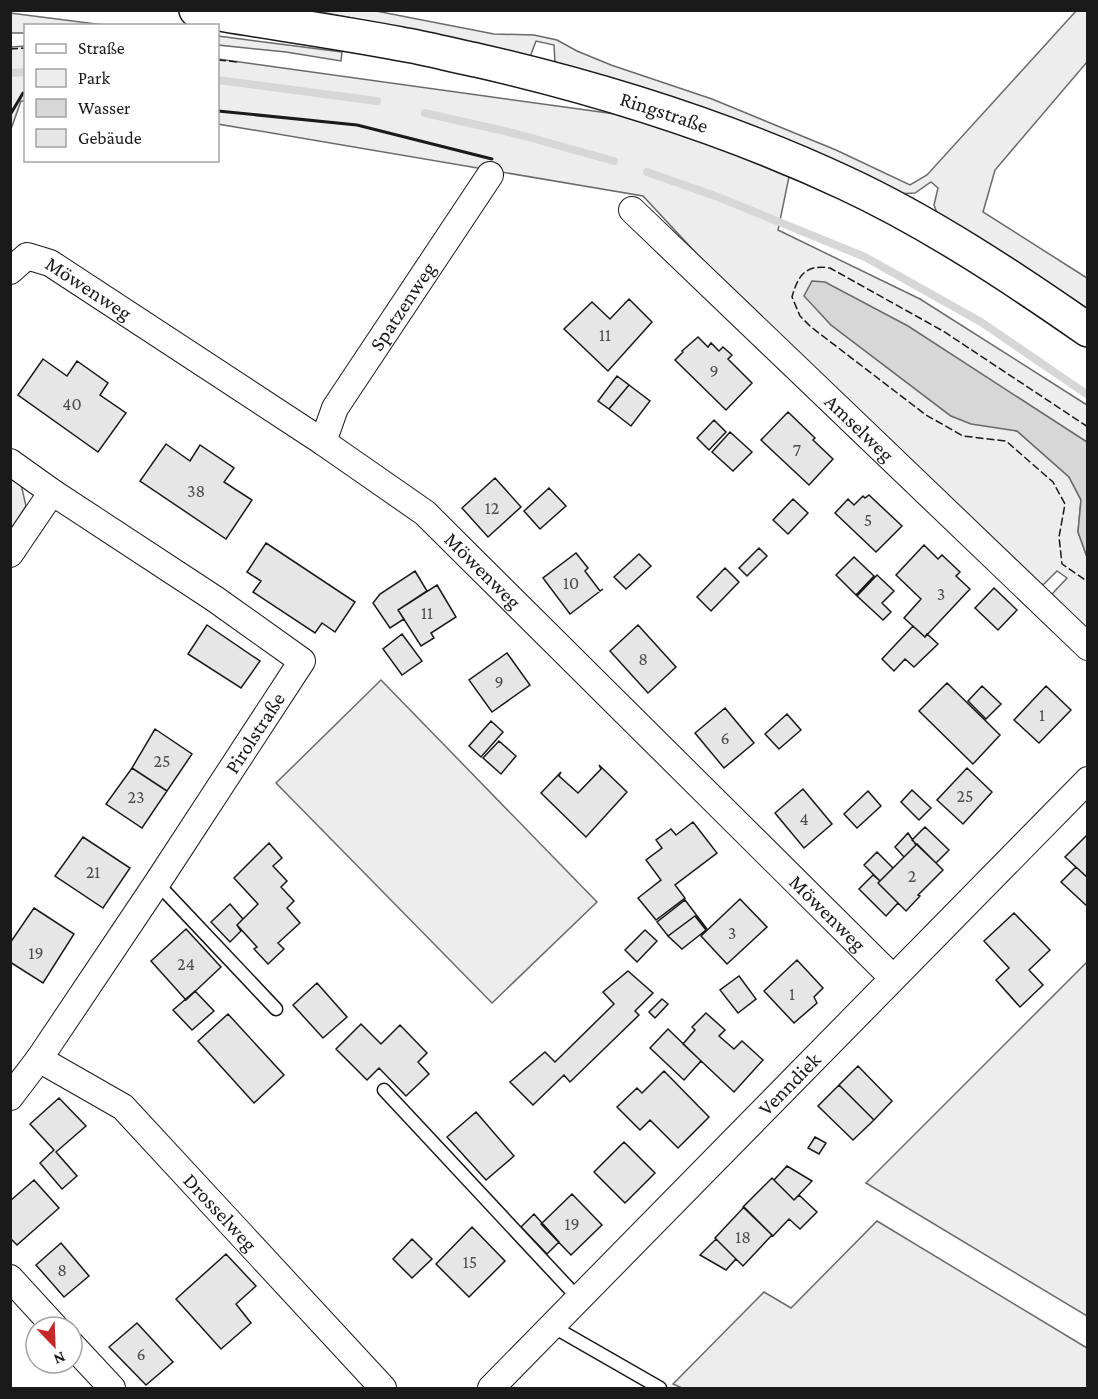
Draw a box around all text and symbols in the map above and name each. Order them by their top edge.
legend [24,24,219,162]
text: Straße [78,38,125,58]
text: Park [78,68,110,88]
street label: Ringstraße [617,87,712,138]
text: Wasser [78,98,131,118]
text: Gebäude [78,128,142,148]
street label: Möwenweg [41,251,136,325]
street label: Spatzenweg [364,258,441,355]
house number: 11 [599,325,611,345]
house number: 9 [709,361,719,381]
street label: Amselweg [820,389,899,467]
house number: 40 [62,394,82,414]
house number: 7 [793,440,801,460]
house number: 38 [187,481,205,501]
house number: 12 [485,498,499,518]
house number: 5 [864,510,872,530]
street label: Möwenweg [440,527,526,614]
house number: 10 [563,573,579,593]
house number: 3 [937,584,945,604]
house number: 11 [421,603,433,623]
house number: 8 [638,649,648,669]
house number: 9 [494,672,504,692]
street label: Pirolstraße [220,688,290,778]
house number: 1 [1039,705,1045,725]
house number: 6 [720,728,730,748]
house number: 25 [153,751,171,771]
house number: 25 [956,786,974,806]
house number: 23 [127,787,145,807]
house number: 4 [799,809,809,829]
house number: 21 [86,862,100,882]
house number: 2 [908,866,916,886]
street label: Möwenweg [784,870,871,956]
house number: 3 [728,923,736,943]
house number: 19 [28,943,44,963]
house number: 24 [177,954,195,974]
house number: 1 [789,984,795,1004]
street label: Venndiek [753,1048,826,1121]
street label: Drosselweg [178,1168,262,1256]
house number: 19 [564,1214,580,1234]
house number: 18 [735,1227,751,1247]
house number: 15 [463,1252,477,1272]
house number: 8 [57,1260,67,1280]
north arrow [24,1315,84,1375]
house number: 6 [136,1344,146,1364]
text: N [51,1348,68,1368]

